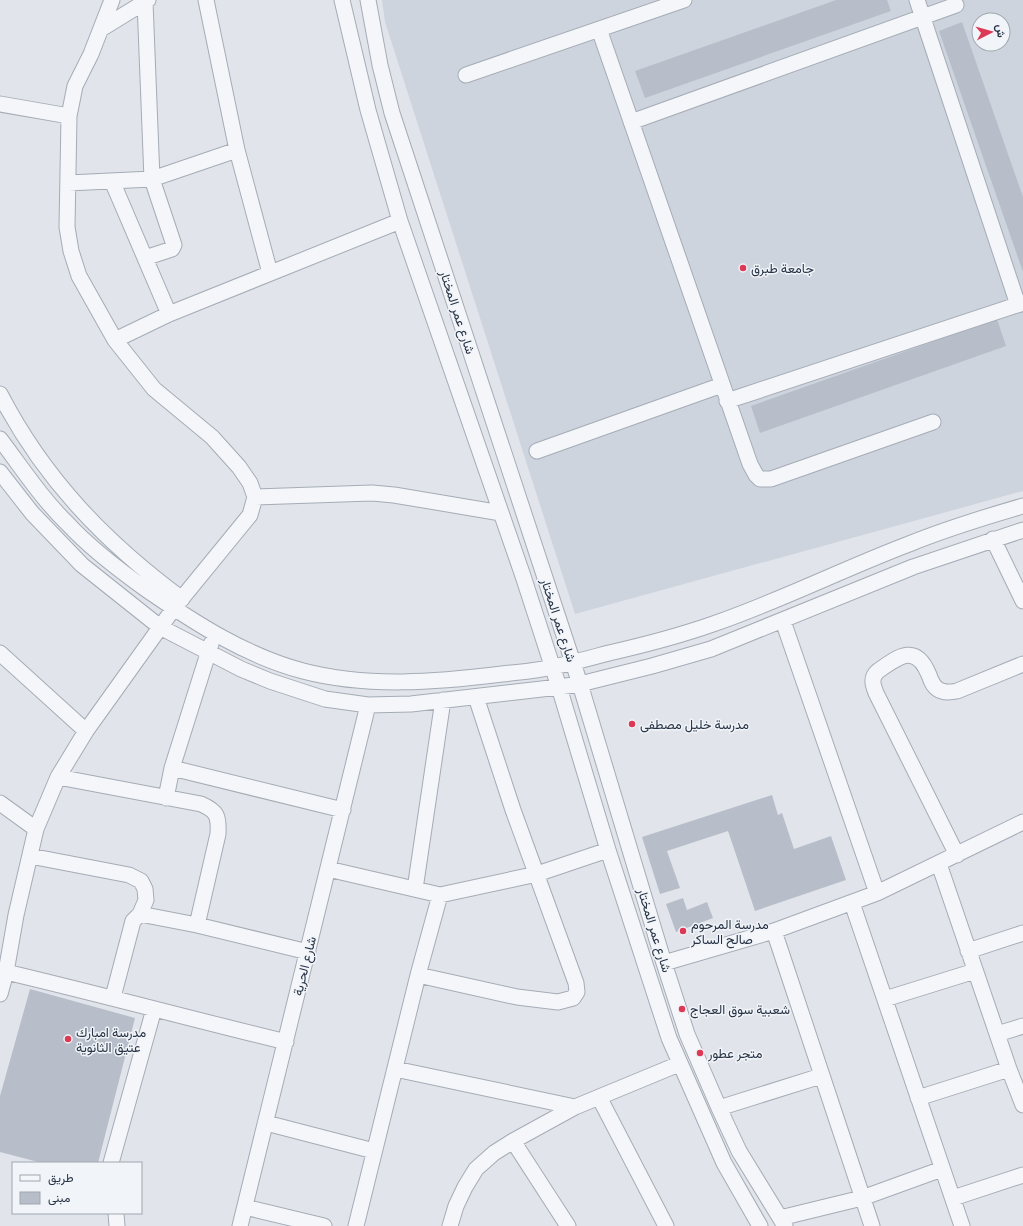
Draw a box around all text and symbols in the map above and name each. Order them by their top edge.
north arrow [971,12,1011,52]
text: ش [993,24,1008,38]
place label: جامعة طبرق [751,261,814,277]
marker: جامعة طبرق [738,263,748,273]
street label: شارع عمر المختار [435,267,478,357]
street label: شارع عمر المختار [536,575,579,665]
place label: مدرسة خليل مصطفى [640,717,749,733]
marker: مدرسة خليل مصطفى [627,719,637,729]
street label: شارع عمر المختار [632,885,674,975]
place label: مدرسة المرحوم صالح الساكر [690,917,769,949]
marker: مدرسة المرحوم صالح الساكر [678,926,688,936]
street label: شارع الحرية [290,935,321,998]
place label: شعبية سوق العجاج [690,1002,790,1019]
marker: شعبية سوق العجاج [677,1004,687,1014]
place label: مدرسة امبارك عتيق الثانوية [76,1025,146,1056]
marker: مدرسة امبارك عتيق الثانوية [63,1034,73,1044]
place label: متجر عطور [707,1046,762,1062]
marker: متجر عطور [695,1048,705,1058]
legend [12,1162,142,1214]
text: طريق [48,1171,74,1186]
text: مبنى [48,1191,70,1206]

